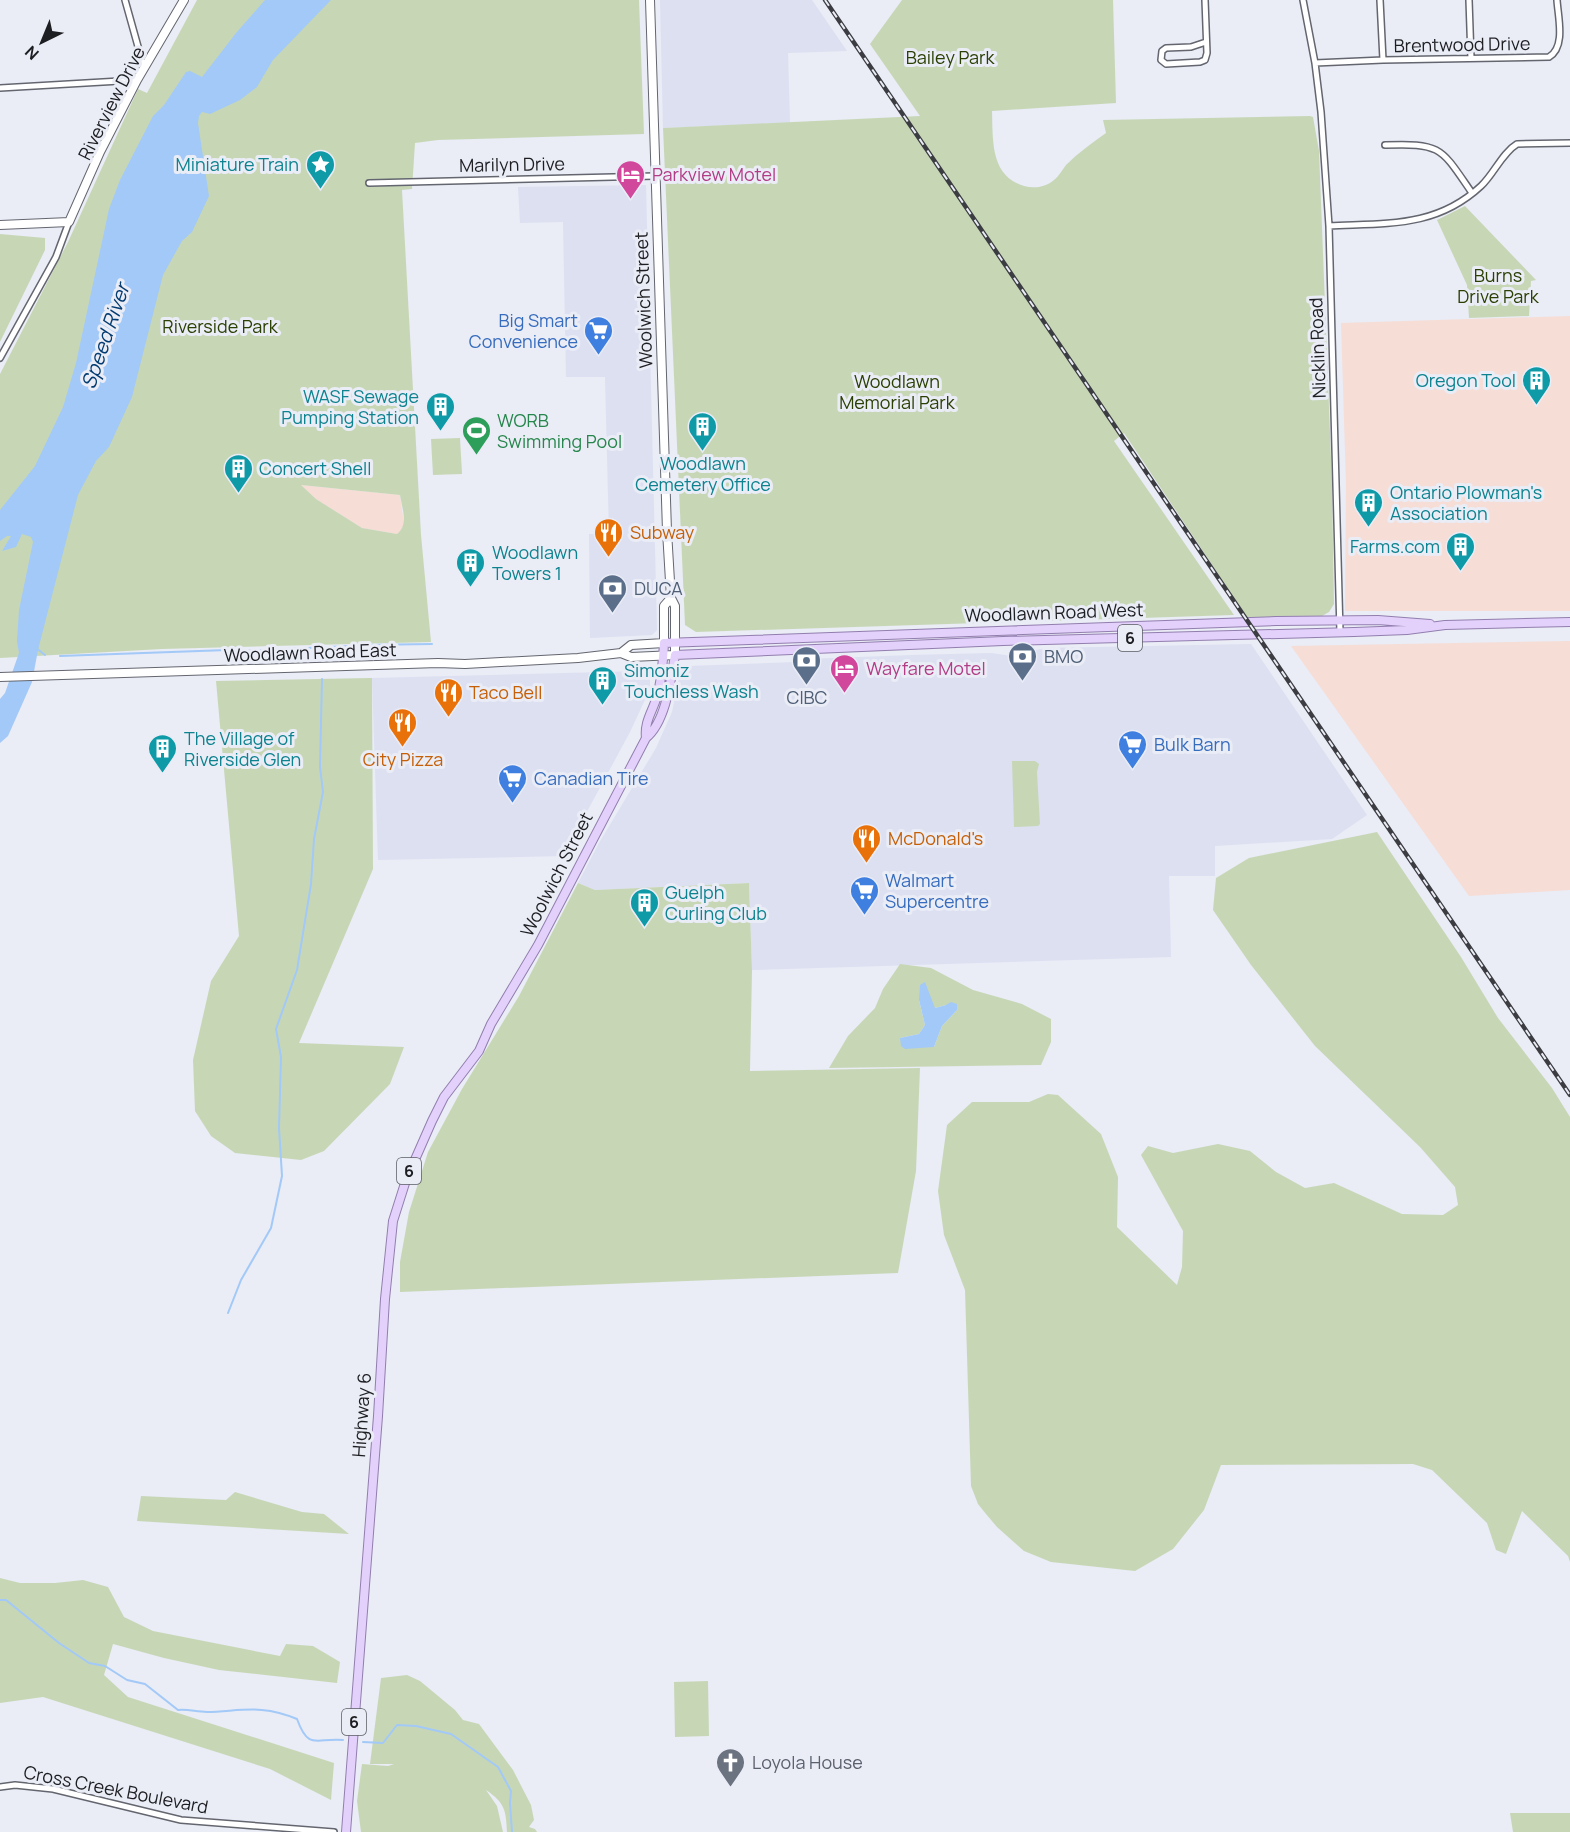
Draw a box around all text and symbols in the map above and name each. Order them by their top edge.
north arrow [12,12,72,72]
street label: Brentwood Drive [1393,31,1531,57]
text: N [20,41,43,65]
street label: Riverview Drive [72,42,150,164]
park label: Bailey Park [906,45,995,69]
place icon: Miniature Train [304,148,336,190]
street label: Marilyn Drive [459,151,565,177]
place label: Miniature Train [176,152,299,176]
hotel icon: Parkview Motel [615,158,647,200]
place label: Parkview Motel [652,162,776,186]
street label: Woolwich Street [629,231,657,369]
park label: Burns Drive Park [1457,263,1540,308]
water label: Speed River [74,277,136,392]
street label: Nicklin Road [1303,297,1331,399]
place label: Big Smart Convenience [469,308,578,353]
park label: Riverside Park [162,314,279,338]
supermarket icon: Big Smart Convenience [583,314,615,356]
building icon: Oregon Tool [1521,364,1553,406]
place label: Oregon Tool [1416,368,1516,392]
park label: Woodlawn Memorial Park [839,369,956,414]
place label: WASF Sewage Pumping Station [281,384,419,429]
building icon: WASF Sewage Pumping Station [424,390,456,432]
place label: WORB Swimming Pool [497,408,622,453]
building icon: Woodlawn Cemetery Office [687,410,719,452]
sports icon: WORB Swimming Pool [460,414,492,456]
place label: Woodlawn Cemetery Office [635,451,771,496]
building icon: Concert Shell [222,452,254,494]
place label: Concert Shell [259,456,371,480]
place label: Ontario Plowman's Association [1390,480,1542,525]
building icon: Ontario Plowman's Association [1353,486,1385,528]
restaurant icon: Subway [593,516,625,558]
place label: Subway [630,520,695,544]
building icon: Farms.com [1445,530,1477,572]
place label: Farms.com [1350,534,1440,558]
place label: Woodlawn Towers 1 [492,540,578,585]
building icon: Woodlawn Towers 1 [455,546,487,588]
bank icon: DUCA [597,572,629,614]
place label: DUCA [634,576,683,600]
street label: Woodlawn Road West [964,597,1144,627]
road number: 6 [1118,625,1142,651]
street label: Woodlawn Road East [223,637,397,667]
bank icon: BMO [1007,640,1039,682]
bank icon: CIBC [791,644,823,686]
place label: BMO [1044,644,1083,668]
hotel icon: Wayfare Motel [829,652,861,694]
place label: Wayfare Motel [866,656,986,680]
place label: Simoniz Touchless Wash [624,658,759,703]
building icon: Simoniz Touchless Wash [587,664,619,706]
restaurant icon: Taco Bell [432,676,464,718]
place label: Taco Bell [469,680,542,704]
place label: CIBC [787,685,828,709]
restaurant icon: City Pizza [387,706,419,748]
place label: The Village of Riverside Glen [184,726,301,771]
supermarket icon: Bulk Barn [1117,728,1149,770]
building icon: The Village of Riverside Glen [147,732,179,774]
place label: Bulk Barn [1154,732,1231,756]
place label: City Pizza [363,747,443,771]
supermarket icon: Canadian Tire [497,762,529,804]
place label: Canadian Tire [534,766,649,790]
street label: Woolwich Street [514,808,598,940]
restaurant icon: McDonald's [851,822,883,864]
place label: McDonald's [888,826,983,850]
place label: Walmart Supercentre [885,868,989,913]
supermarket icon: Walmart Supercentre [848,874,880,916]
place label: Guelph Curling Club [665,880,767,925]
building icon: Guelph Curling Club [628,886,660,928]
road number: 6 [397,1158,421,1184]
street label: Highway 6 [346,1372,376,1458]
road number: 6 [342,1709,366,1735]
church icon: Loyola House [715,1746,747,1788]
place label: Loyola House [752,1750,863,1774]
street label: Cross Creek Boulevard [22,1759,210,1819]

